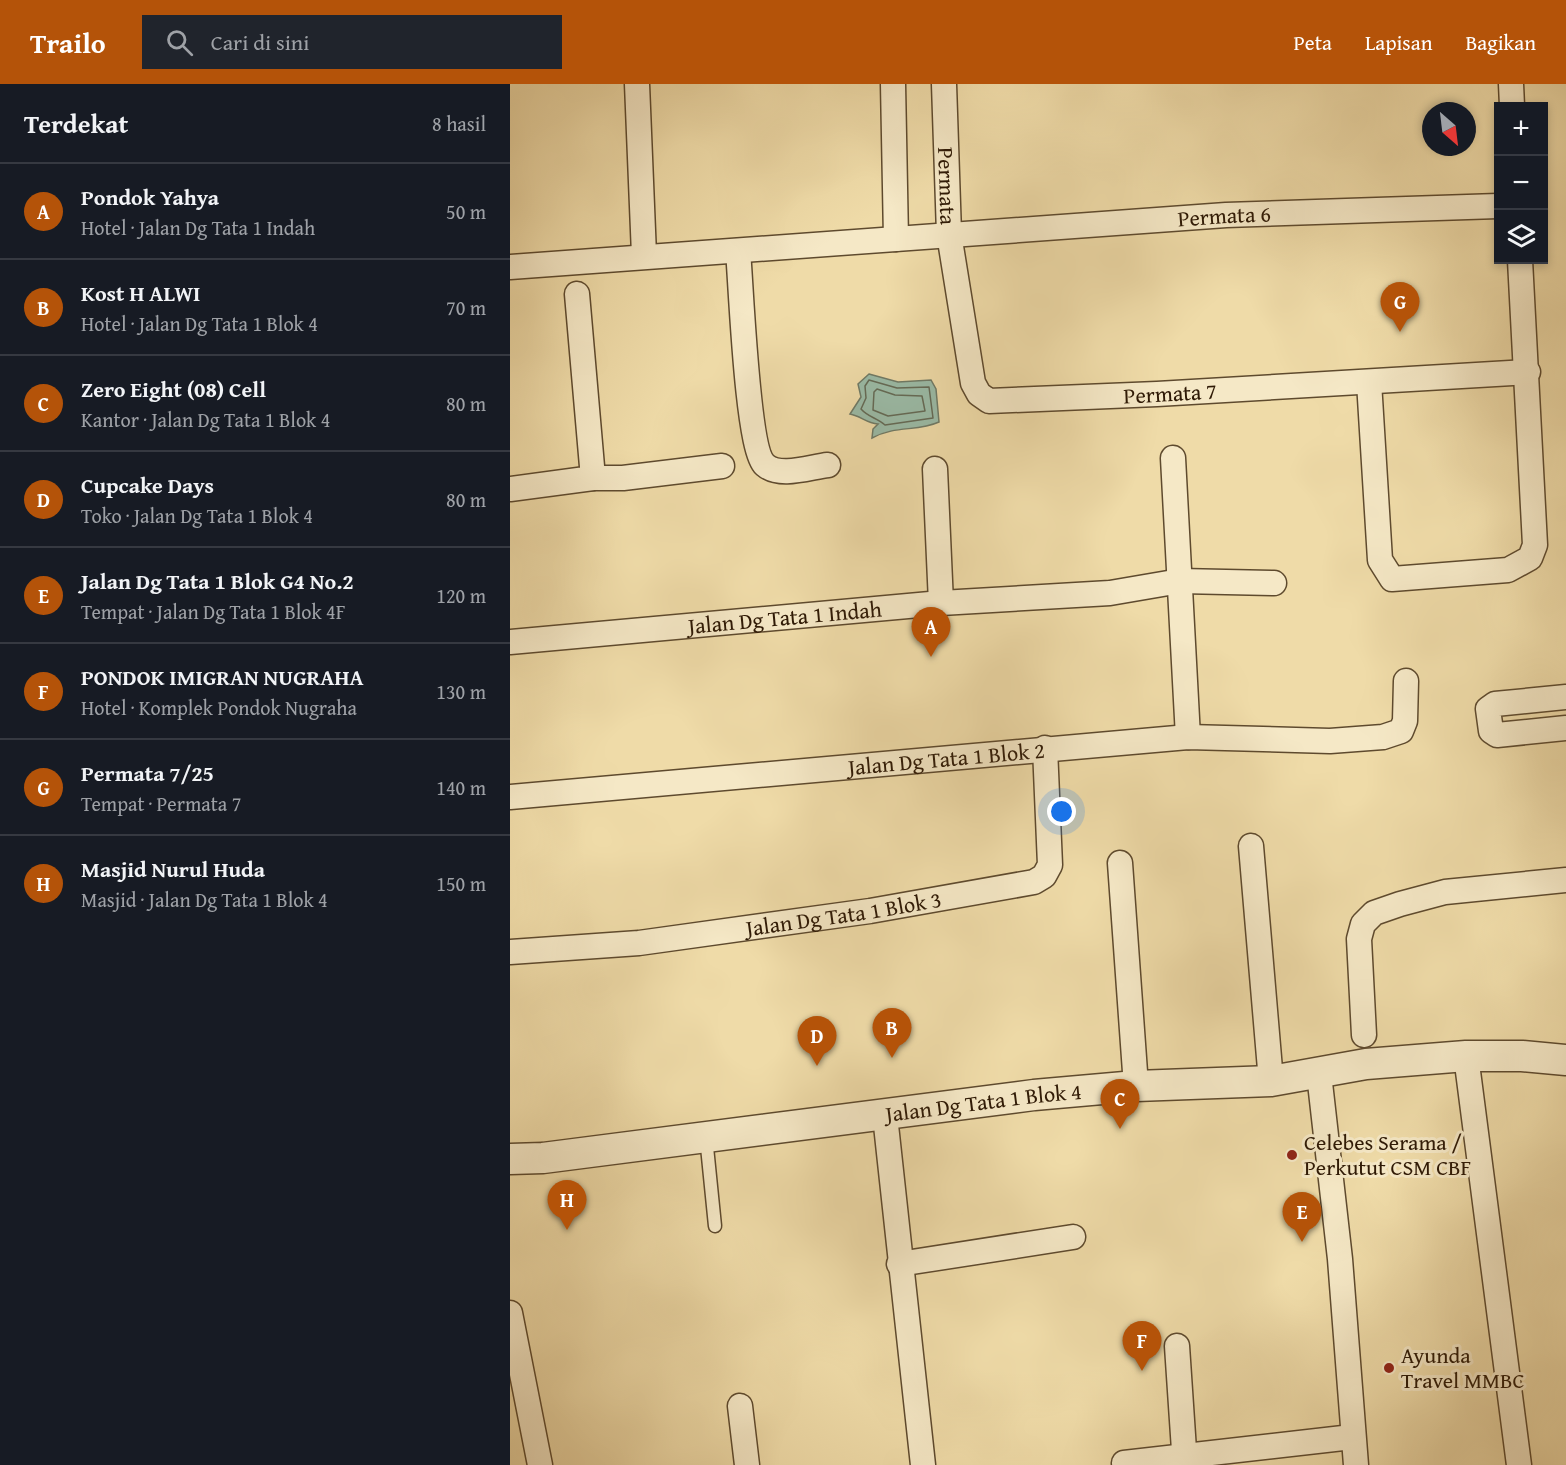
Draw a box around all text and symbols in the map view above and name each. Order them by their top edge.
search box [142,15,562,69]
text: Trailo [30,22,106,63]
icon: search [163,26,196,59]
text: Cari di sini [211,26,309,58]
text: Peta [1294,27,1332,58]
text: Lapisan [1365,27,1432,58]
text: Bagikan [1465,27,1536,58]
north arrow [1422,102,1476,156]
map controls [1494,102,1548,264]
button: + [1494,102,1548,156]
text: Terdekat [24,104,128,143]
text: 8 hasil [432,109,486,138]
street label: Permata [930,147,965,226]
button: − [1494,156,1548,210]
text: Pondok Yahya [81,181,219,213]
text: A [37,197,50,226]
text: 50 m [446,197,486,226]
street label: Permata 6 [1176,198,1271,234]
button: layers [1494,210,1548,264]
text: Hotel · Jalan Dg Tata 1 Indah [81,213,315,242]
text: Kost H ALWI [81,277,200,309]
pin: G [1380,282,1420,332]
text: B [37,293,50,322]
text: 70 m [446,293,486,322]
text: Hotel · Jalan Dg Tata 1 Blok 4 [81,309,318,338]
text: Zero Eight (08) Cell [81,373,266,405]
street label: Permata 7 [1123,374,1218,411]
text: C [38,389,49,418]
text: 80 m [446,389,486,418]
text: Kantor · Jalan Dg Tata 1 Blok 4 [81,405,330,434]
text: Cupcake Days [81,469,214,501]
text: D [37,485,50,514]
text: 80 m [446,485,486,514]
text: Toko · Jalan Dg Tata 1 Blok 4 [81,501,313,530]
text: Jalan Dg Tata 1 Blok G4 No.2 [81,565,354,597]
text: E [38,581,49,610]
text: 120 m [436,581,486,610]
street label: Jalan Dg Tata 1 Indah [684,592,884,642]
text: Tempat · Jalan Dg Tata 1 Blok 4F [81,597,345,626]
pin: A [912,608,950,657]
text: PONDOK IMIGRAN NUGRAHA [81,661,364,693]
text: F [38,677,49,706]
text: 130 m [436,677,486,706]
text: Hotel · Komplek Pondok Nugraha [81,693,357,722]
street label: Jalan Dg Tata 1 Blok 2 [844,734,1046,783]
text: Permata 7/25 [81,757,214,789]
text: G [37,773,50,802]
text: 140 m [436,773,486,802]
text: Tempat · Permata 7 [81,789,241,818]
your location [1047,797,1076,826]
text: Masjid Nurul Huda [81,853,265,885]
text: H [37,869,50,898]
text: 150 m [436,869,486,898]
street label: Jalan Dg Tata 1 Blok 3 [741,883,944,944]
text: Masjid · Jalan Dg Tata 1 Blok 4 [81,885,328,914]
pin: B [872,1008,911,1058]
pin: D [798,1016,836,1066]
street label: Jalan Dg Tata 1 Blok 4 [881,1075,1083,1130]
pin: C [1100,1080,1140,1129]
place label: Celebes Serama / Perkutut CSM CBF [1304,1126,1471,1183]
marker: Celebes Serama / Perkutut CSM CBF [1285,1148,1299,1162]
pin: H [548,1180,586,1230]
pin: E [1282,1192,1322,1242]
pin: F [1122,1322,1162,1371]
place label: Ayunda Travel MMBC [1401,1339,1525,1396]
marker: Ayunda Travel MMBC [1382,1361,1396,1375]

